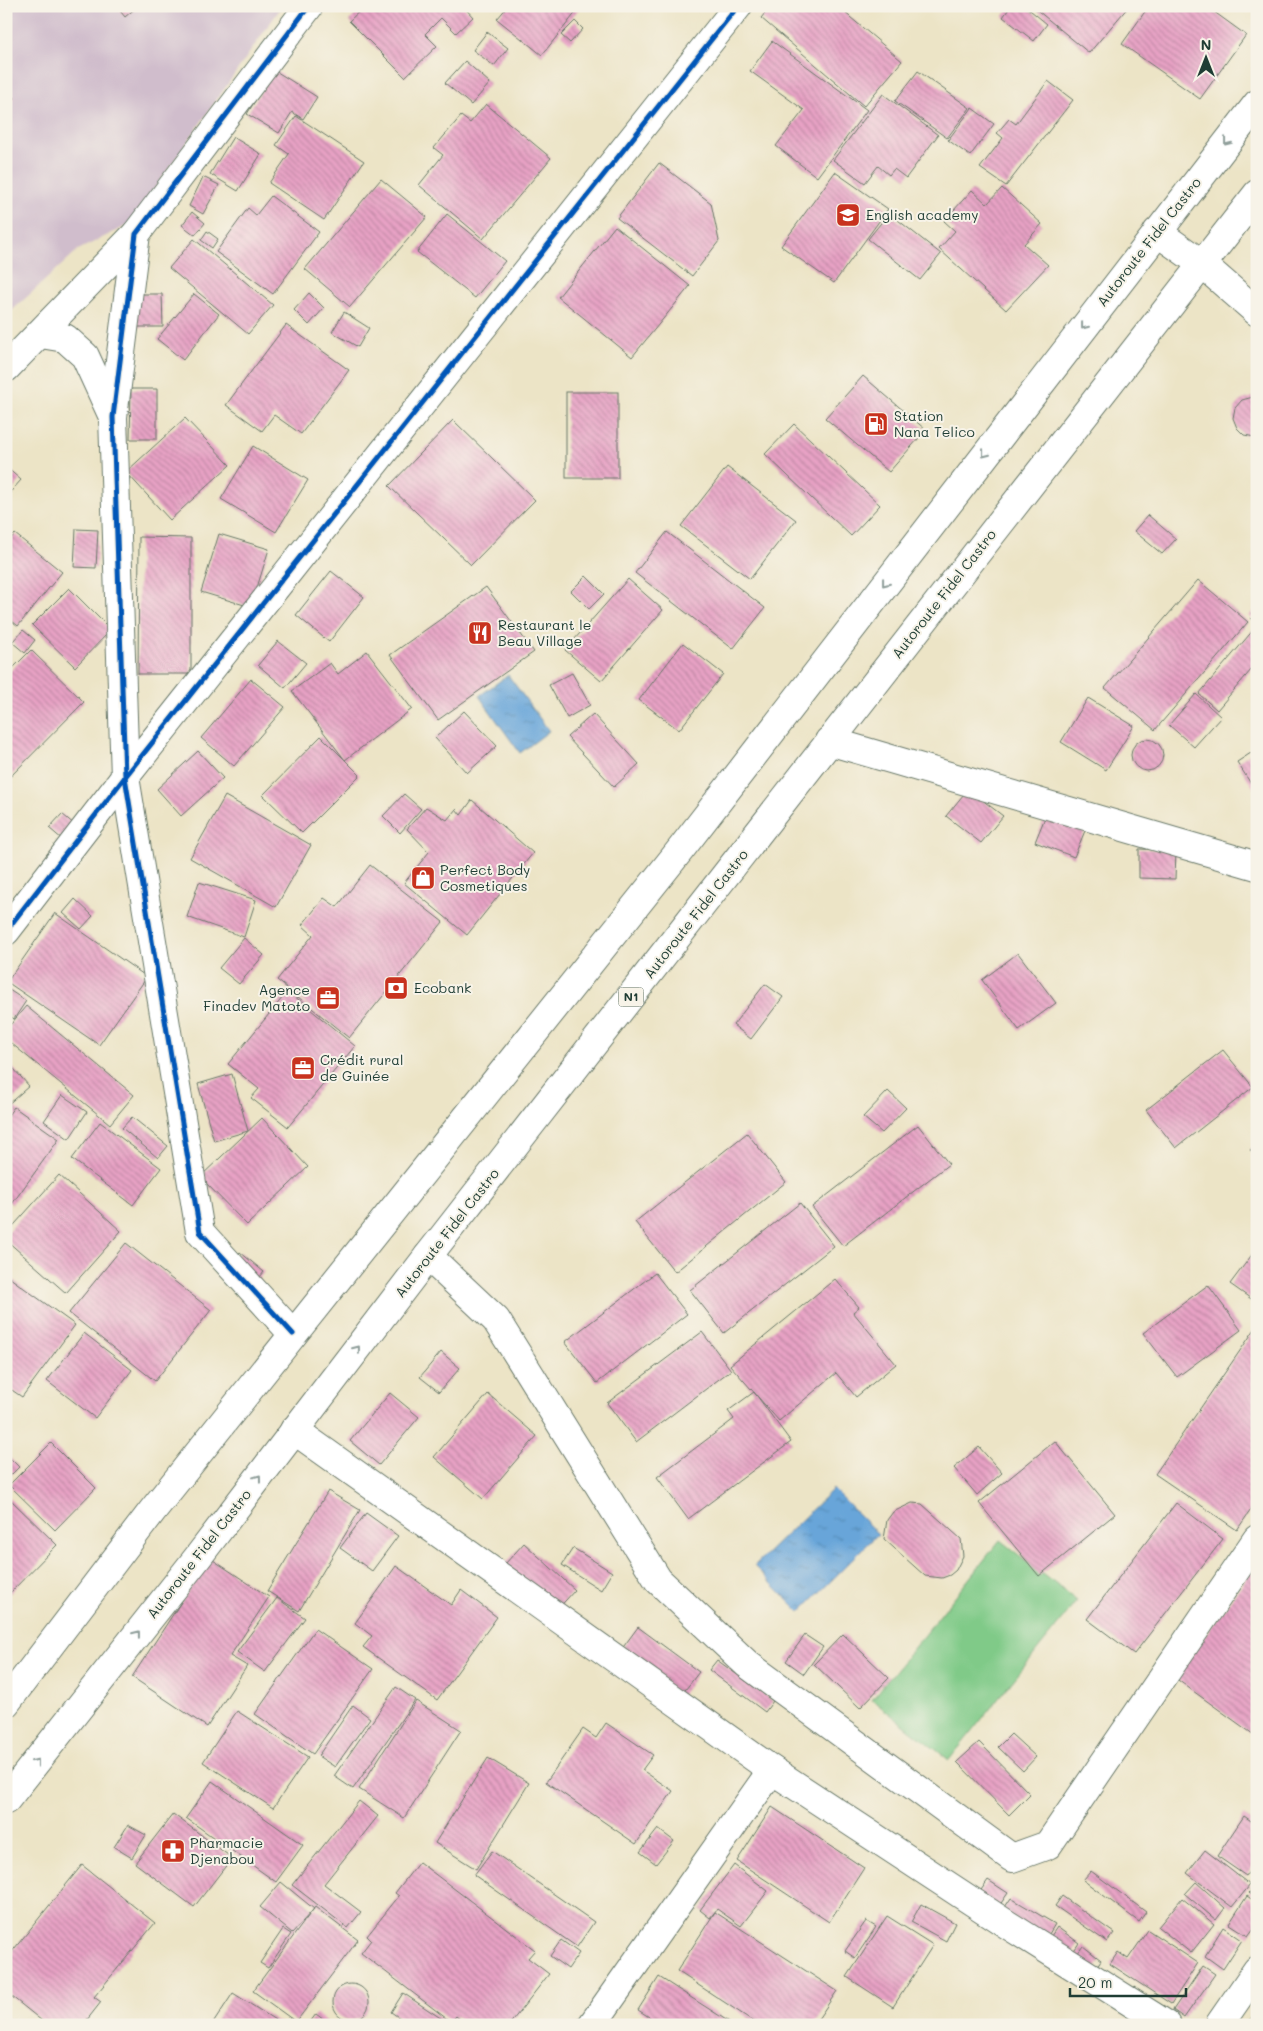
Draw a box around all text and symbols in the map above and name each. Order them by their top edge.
north arrow [1180,32,1230,82]
text: N [1201,35,1211,54]
one-way arrow [1224,136,1232,145]
street label: Autoroute Fidel Castro [1092,173,1205,310]
school or university icon: English academy [835,202,861,228]
place label: English academy [866,205,979,224]
one-way arrow [1082,320,1090,329]
place label: Station Nana Telico [894,406,975,441]
fuel station icon: Station Nana Telico [863,411,889,437]
one-way arrow [982,448,990,457]
street label: Autoroute Fidel Castro [887,525,1000,662]
one-way arrow [882,577,891,587]
place label: Restaurant le Beau Village [498,615,591,650]
restaurant icon: Restaurant le Beau Village [467,620,493,646]
street label: Autoroute Fidel Castro [639,845,752,982]
place label: Perfect Body Cosmetiques [440,860,530,895]
shop icon: Perfect Body Cosmetiques [410,865,436,891]
bank icon: Ecobank [383,975,409,1001]
place label: Ecobank [414,978,471,997]
place label: Agence Finadev Matoto [203,980,310,1015]
office icon: Agence Finadev Matoto [315,985,341,1011]
road number: N1 [618,988,644,1006]
place label: Crédit rural de Guinée [320,1050,403,1085]
office icon: Crédit rural de Guinée [290,1055,316,1081]
street label: Autoroute Fidel Castro [390,1164,503,1301]
one-way arrow [351,1346,359,1355]
one-way arrow [252,1474,261,1484]
street label: Autoroute Fidel Castro [142,1485,255,1622]
one-way arrow [132,1631,140,1640]
one-way arrow [31,1758,40,1767]
place label: Pharmacie Djenabou [190,1833,263,1868]
pharmacy icon: Pharmacie Djenabou [160,1838,186,1864]
scale bar [1070,1966,1187,1998]
text: 20 m [1078,1972,1112,1992]

